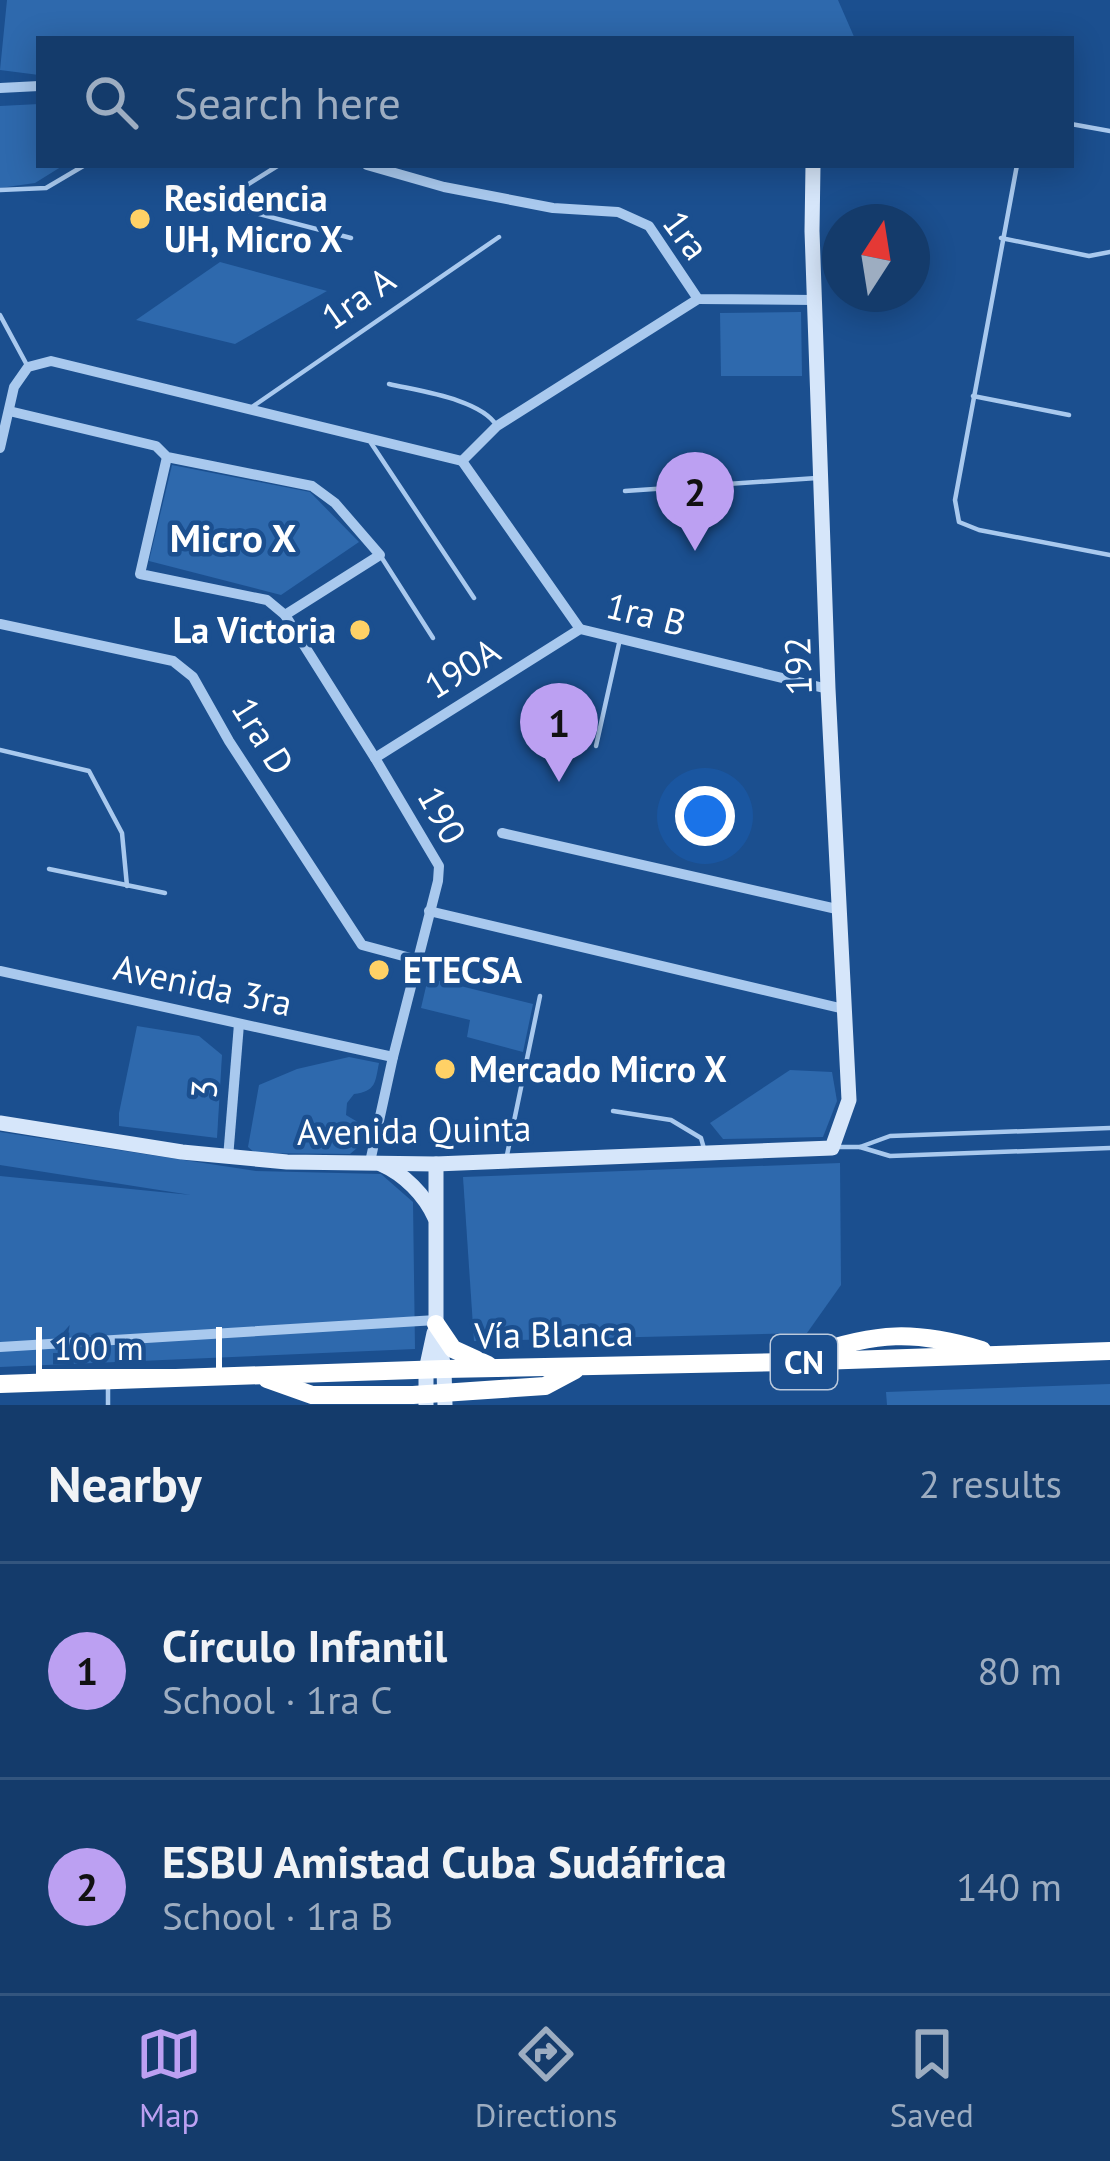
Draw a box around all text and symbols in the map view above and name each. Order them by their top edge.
search box [36,36,1074,168]
icon: search [78,69,144,135]
text: Search here [174,73,401,131]
place label: Residencia UH, Micro X [164,174,343,262]
street label: 1ra [653,201,720,269]
north arrow [822,204,930,312]
marker: Residencia UH, Micro X [127,206,153,232]
street label: 1ra A [312,256,404,340]
pin: 2 [656,452,734,551]
district label: Micro X [170,512,297,563]
street label: 1ra B [601,581,691,646]
place label: La Victoria [173,606,336,653]
marker: La Victoria [347,617,373,643]
street label: 190A [415,626,508,709]
street label: 192 [773,636,822,696]
pin: 1 [520,683,598,782]
street label: 1ra D [222,688,305,783]
street label: 190 [408,778,477,852]
your location [675,786,735,846]
street label: Avenida 3ra [110,943,296,1026]
place label: ETECSA [403,946,522,993]
marker: ETECSA [366,957,392,983]
place label: Mercado Micro X [469,1045,727,1092]
marker: Mercado Micro X [432,1056,458,1082]
street label: 3 [179,1077,228,1101]
street label: Avenida Quinta [296,1104,532,1155]
street label: Vía Blanca [473,1309,634,1358]
scale bar [36,1321,222,1374]
text: 100 m [54,1326,144,1369]
road number: CN [771,1335,837,1389]
text: Nearby [48,1450,202,1516]
text: 2 results [919,1458,1062,1509]
text: Círculo Infantil [162,1616,447,1674]
text: 1 [76,1645,98,1696]
text: 80 m [977,1645,1062,1696]
text: School · 1ra C [162,1674,393,1725]
text: ESBU Amistad Cuba Sudáfrica [162,1832,727,1890]
text: 2 [76,1861,98,1912]
text: 140 m [956,1861,1062,1912]
text: School · 1ra B [162,1890,393,1941]
tab: Map [136,2021,202,2136]
tab: Directions [475,2021,617,2136]
tab: Saved [890,2021,974,2136]

